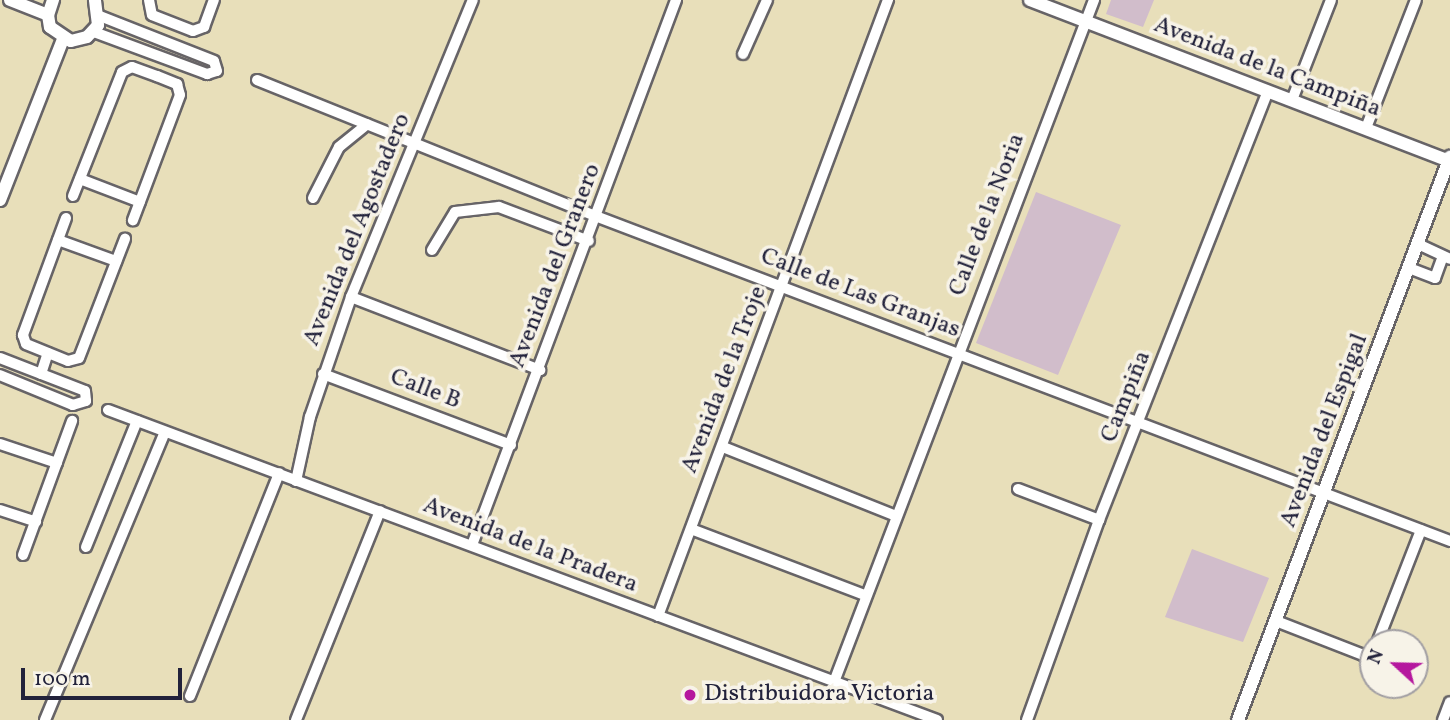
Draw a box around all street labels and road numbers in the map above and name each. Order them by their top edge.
street label: Avenida de la Campiña [1149,11,1385,125]
street label: Avenida del Agostadero [298,109,418,351]
street label: Calle de la Noria [944,130,1032,300]
street label: Avenida del Granero [504,160,608,372]
street label: Calle de Las Granjas [756,243,964,345]
street label: Avenida de la Troje [676,282,774,478]
street label: Avenida del Espigal [1275,330,1375,532]
street label: Campiña [1096,347,1158,447]
street label: Calle B [386,363,464,417]
street label: Avenida de la Pradera [419,492,641,600]

